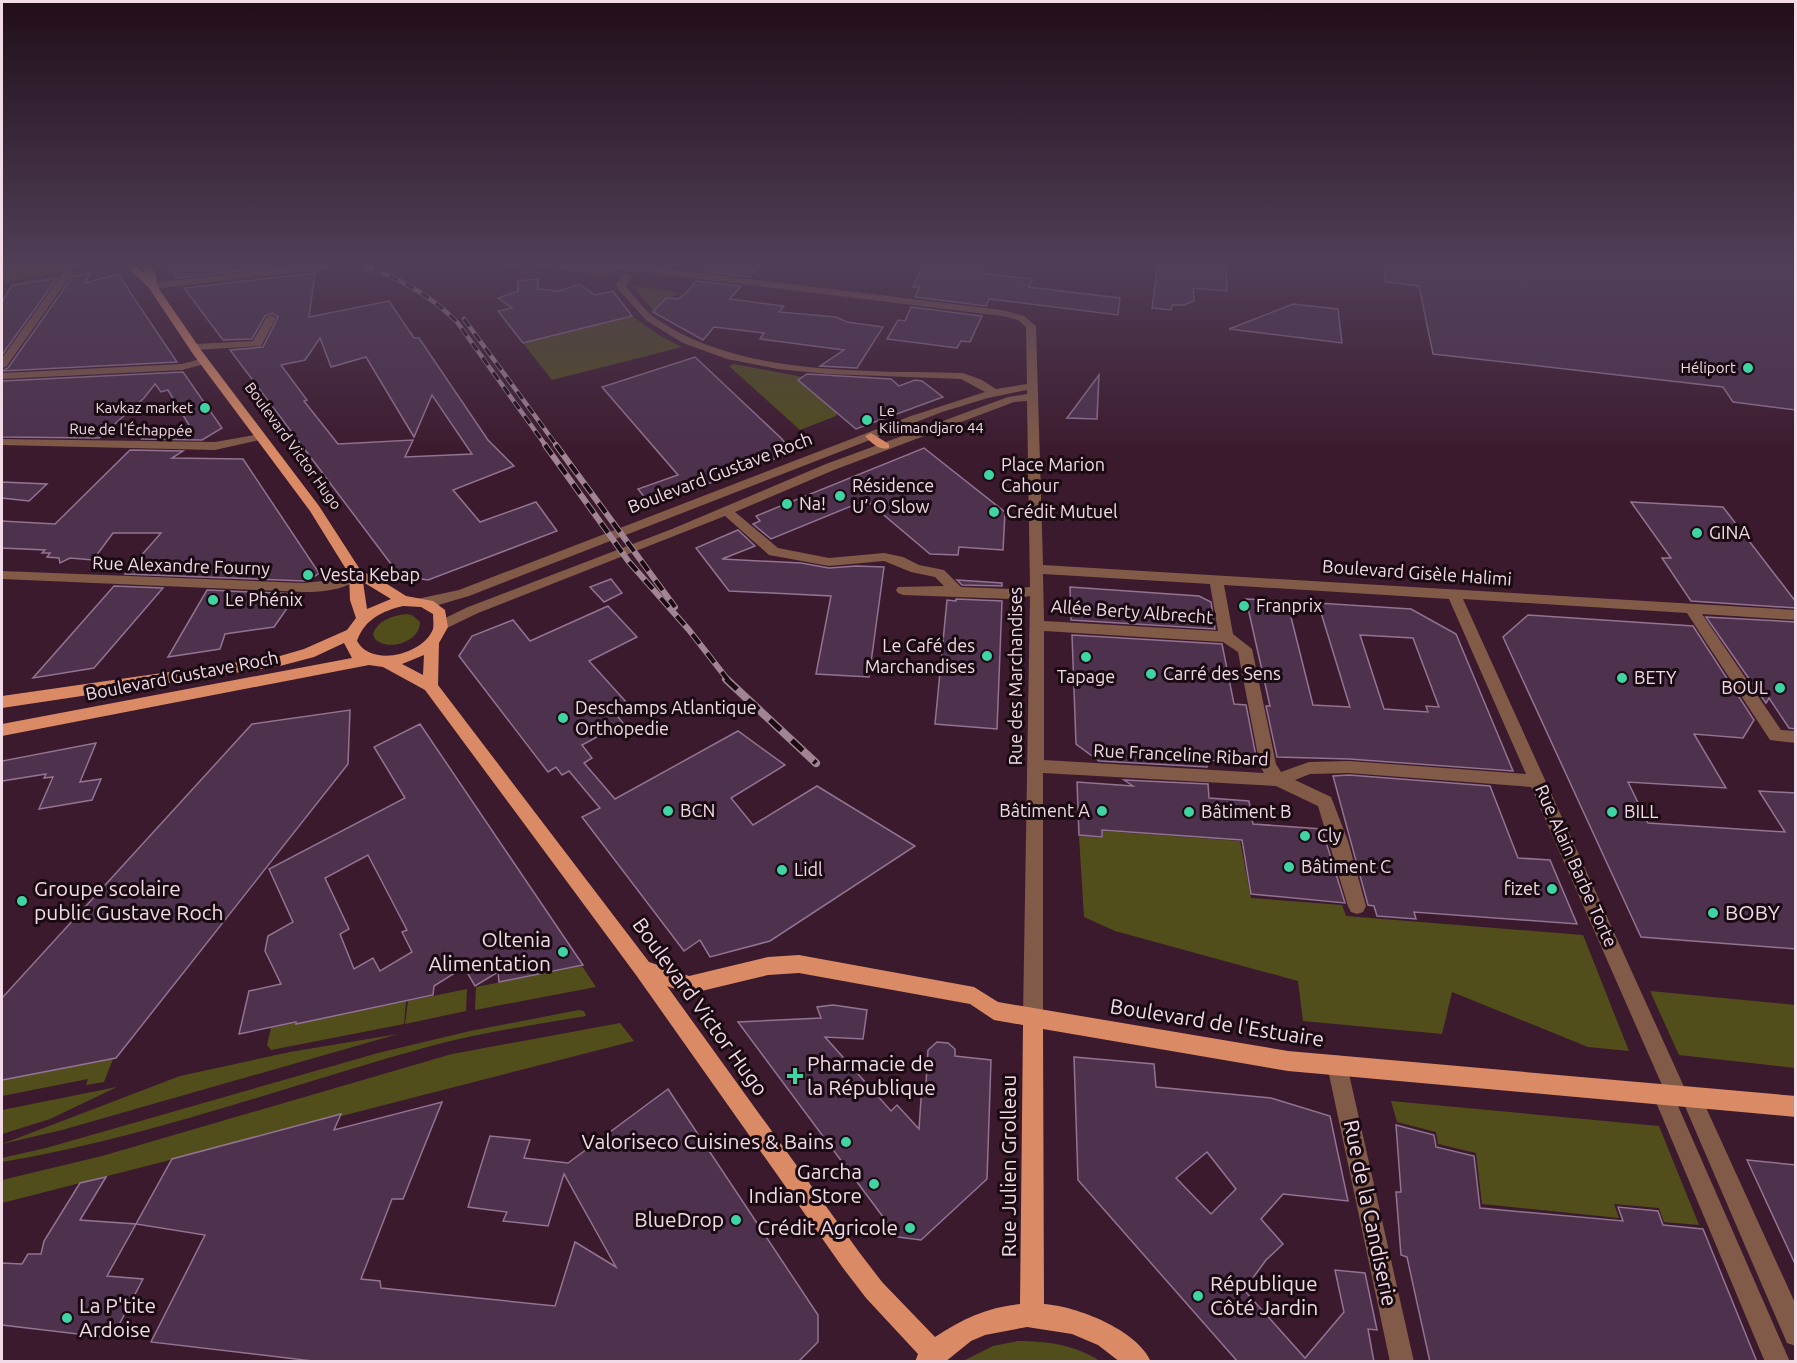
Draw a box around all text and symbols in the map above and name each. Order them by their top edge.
place label: Héliport [1681,359,1736,376]
marker: Héliport [1741,361,1755,375]
street label: Boulevard Victor Hugo [242,379,345,513]
place label: Kavkaz market [95,399,193,416]
marker: Kavkaz market [198,401,212,415]
place label: Le Kilimandjaro 44 [879,402,984,436]
marker: Le Kilimandjaro 44 [860,413,874,427]
street label: Rue de l'Échappée [69,420,193,439]
street label: Boulevard Gustave Roch [625,428,815,516]
place label: Place Marion Cahour [1001,454,1105,495]
marker: Place Marion Cahour [982,468,996,482]
place label: Résidence U’ O Slow [852,475,934,516]
marker: Résidence U’ O Slow [833,489,847,503]
place label: Na! [799,493,826,513]
marker: Na! [780,497,794,511]
place label: Crédit Mutuel [1006,501,1118,521]
marker: Crédit Mutuel [987,505,1001,519]
place label: GINA [1709,522,1750,542]
marker: GINA [1690,526,1704,540]
street label: Rue Alexandre Fourny [92,552,271,578]
street label: Boulevard Gisèle Halimi [1322,555,1513,589]
place label: Vesta Kebap [320,564,420,584]
marker: Vesta Kebap [301,568,315,582]
street label: Rue des Marchandises [1005,587,1025,765]
place label: Le Phénix [225,589,303,609]
marker: Le Phénix [206,593,220,607]
street label: Allée Berty Albrecht [1050,595,1214,627]
place label: Franprix [1256,595,1322,615]
marker: Franprix [1237,599,1251,613]
place label: Le Café des Marchandises [865,635,975,676]
street label: Boulevard Gustave Roch [84,647,280,704]
marker: Le Café des Marchandises [980,649,994,663]
marker: Tapage [1079,650,1093,664]
place label: Carré des Sens [1163,663,1281,683]
place label: Tapage [1057,666,1115,686]
marker: Carré des Sens [1144,667,1158,681]
place label: BETY [1634,667,1677,687]
marker: BETY [1615,671,1629,685]
place label: BOUL [1721,677,1768,697]
marker: BOUL [1773,681,1787,695]
place label: Deschamps Atlantique Orthopedie [575,697,757,738]
marker: Deschamps Atlantique Orthopedie [556,711,570,725]
street label: Rue Franceline Ribard [1093,739,1269,769]
street label: Rue Alain Barbe Torte [1532,781,1622,950]
place label: BCN [680,800,715,820]
place label: Bâtiment A [999,800,1090,820]
place label: Bâtiment B [1201,801,1292,821]
place label: BILL [1624,801,1658,821]
marker: BCN [661,804,675,818]
marker: Bâtiment A [1095,804,1109,818]
marker: Bâtiment B [1182,805,1196,819]
marker: BILL [1605,805,1619,819]
place label: Cly [1317,825,1342,845]
marker: Cly [1298,829,1312,843]
place label: Bâtiment C [1301,856,1391,876]
place label: Lidl [794,859,823,879]
marker: Bâtiment C [1282,860,1296,874]
marker: Lidl [775,863,789,877]
place label: Groupe scolaire public Gustave Roch [34,876,223,924]
place label: fizet [1504,878,1540,898]
marker: fizet [1545,882,1559,896]
marker: Groupe scolaire public Gustave Roch [15,894,29,908]
place label: BOBY [1725,900,1780,924]
marker: BOBY [1706,906,1720,920]
street label: Boulevard Victor Hugo [628,913,773,1100]
place label: Oltenia Alimentation [428,927,551,975]
marker: Oltenia Alimentation [556,945,570,959]
street label: Boulevard de l'Estuaire [1108,993,1326,1051]
place label: Pharmacie de la République [807,1051,936,1099]
marker: Pharmacie de la République [788,1069,802,1083]
street label: Rue Julien Grolleau [996,1075,1020,1257]
street label: Rue de la Candiserie [1340,1118,1402,1308]
place label: Valoriseco Cuisines & Bains [581,1129,834,1153]
marker: Valoriseco Cuisines & Bains [839,1135,853,1149]
place label: Garcha Indian Store [749,1159,862,1207]
marker: Garcha Indian Store [867,1177,881,1191]
place label: BlueDrop [634,1207,724,1231]
marker: BlueDrop [729,1213,743,1227]
place label: Crédit Agricole [757,1215,898,1239]
marker: Crédit Agricole [903,1221,917,1235]
place label: République Côté Jardin [1210,1271,1318,1319]
marker: République Côté Jardin [1191,1289,1205,1303]
place label: La P'tite Ardoise [79,1293,156,1341]
marker: La P'tite Ardoise [60,1311,74,1325]

